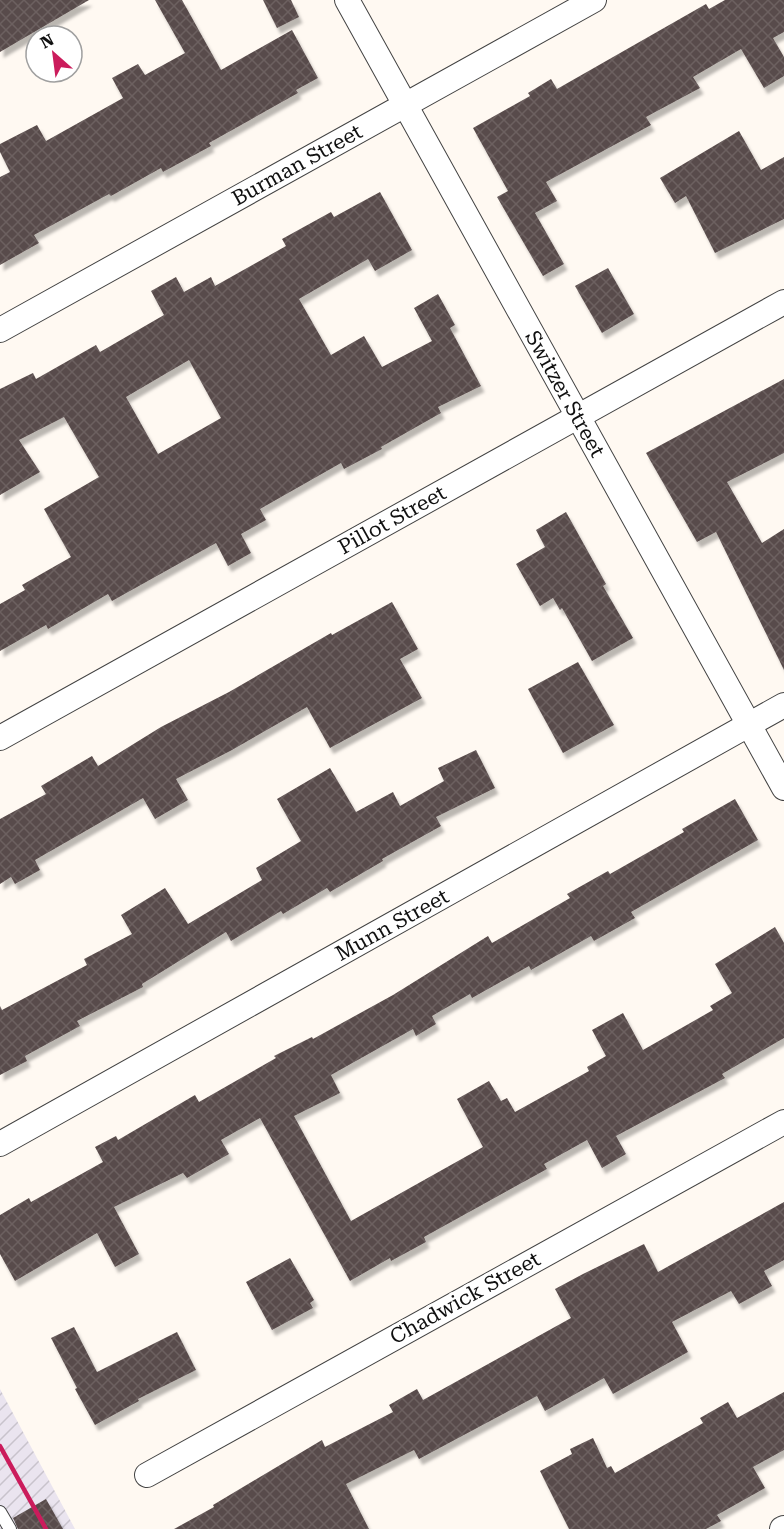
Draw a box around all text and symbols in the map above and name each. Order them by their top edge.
north arrow [24,24,84,84]
text: N [37,30,57,52]
street label: Burman Street [228,119,366,211]
street label: Switzer Street [520,327,610,462]
street label: Pillot Street [334,480,450,559]
street label: Munn Street [331,884,453,966]
street label: Chadwick Street [386,1247,544,1349]

